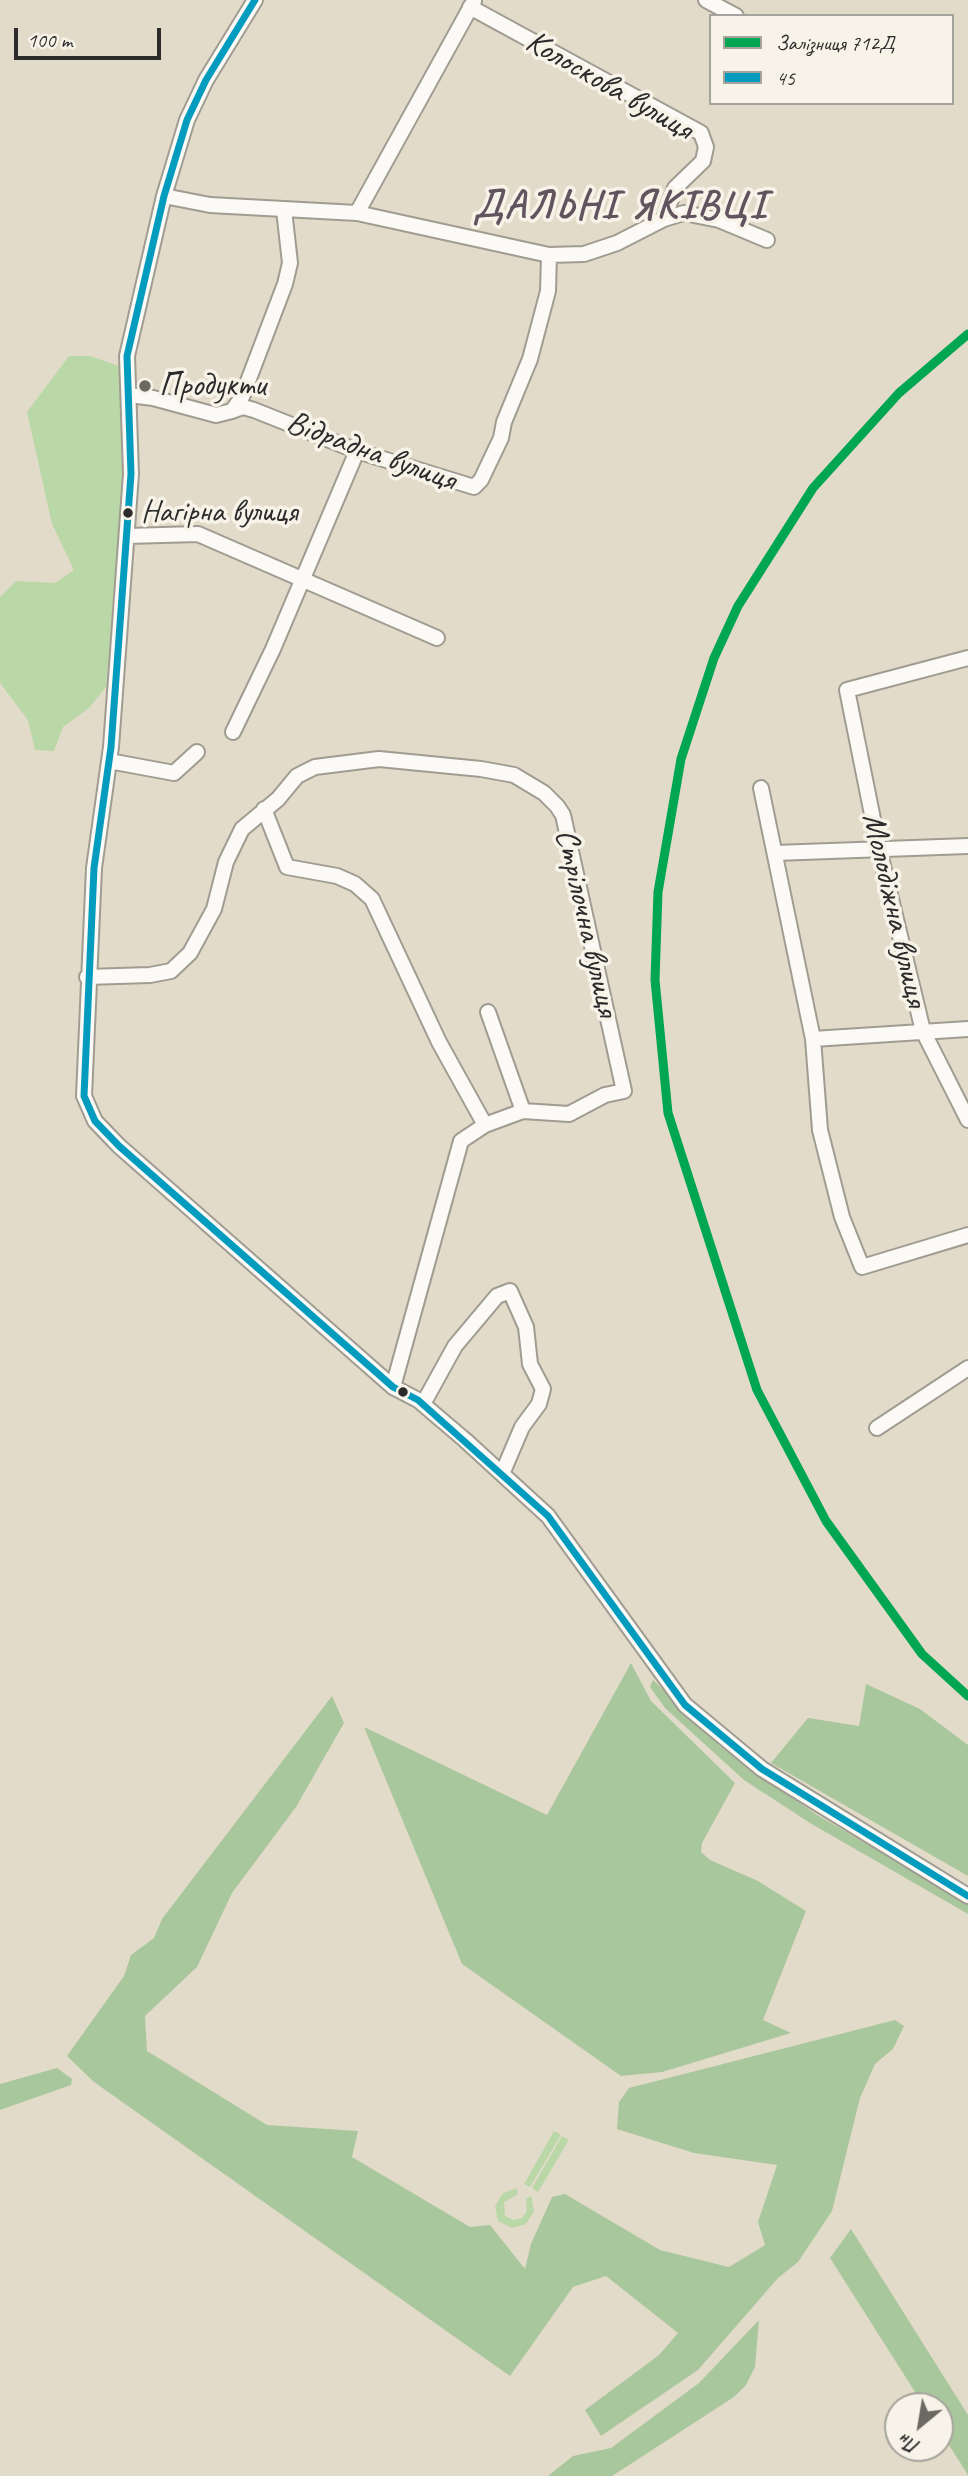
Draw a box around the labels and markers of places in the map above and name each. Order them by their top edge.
place label: Продукти [159,366,265,406]
marker: Продукти [137,378,153,394]
place label: Нагірна вулиця [141,494,297,532]
marker: Нагірна вулиця [121,506,135,520]
unlabelled marker [396,1385,410,1399]

